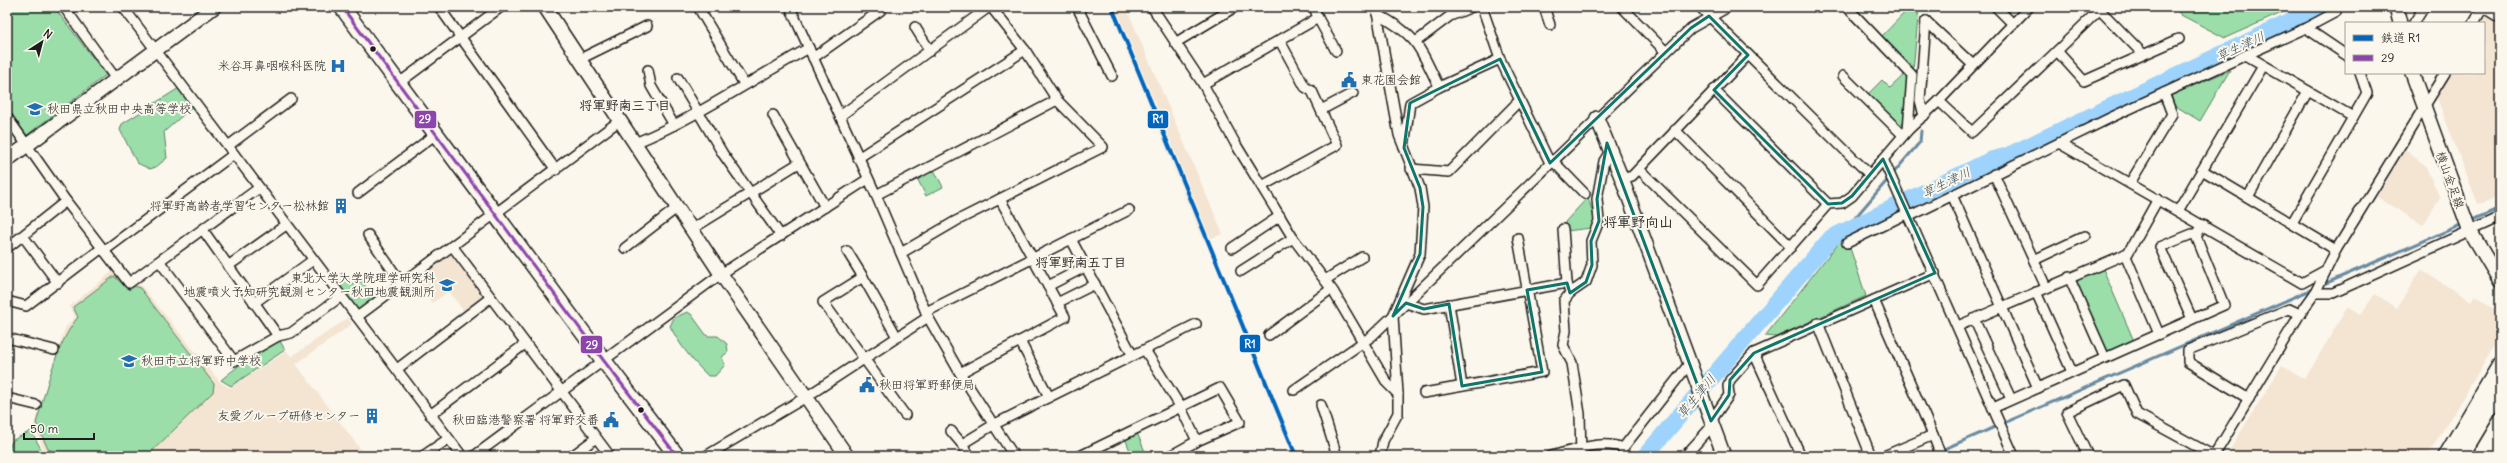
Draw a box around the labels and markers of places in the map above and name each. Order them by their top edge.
unlabelled marker [368,44,378,54]
hospital icon: 米谷耳鼻咽喉科医院 [329,57,347,75]
place label: 米谷耳鼻咽喉科医院 [218,58,326,73]
public building icon: 東花園会館 [1340,71,1358,89]
place label: 東花園会館 [1361,72,1421,87]
school or university icon: 秋田県立秋田中央高等学校 [26,100,44,118]
place label: 秋田県立秋田中央高等学校 [47,101,191,116]
building icon: 将軍野高齢者学習センター松林館 [332,197,350,215]
place label: 将軍野高齢者学習センター松林館 [149,198,329,213]
place label: 東北大学大学院理学研究科 地震噴火予知研究観測センター秋田地震観測所 [183,270,435,299]
school or university icon: 東北大学大学院理学研究科 地震噴火予知研究観測センター秋田地震観測所 [438,276,456,294]
school or university icon: 秋田市立将軍野中学校 [120,352,138,370]
place label: 秋田市立将軍野中学校 [141,353,261,368]
public building icon: 秋田将軍野郵便局 [858,376,876,394]
place label: 秋田将軍野郵便局 [879,377,975,392]
unlabelled marker [636,405,646,415]
building icon: 友愛グループ研修センター [363,407,381,425]
place label: 友愛グループ研修センター [217,408,360,423]
public building icon: 秋田臨港警察署 将軍野交番 [602,411,620,429]
place label: 秋田臨港警察署 将軍野交番 [452,412,599,427]

